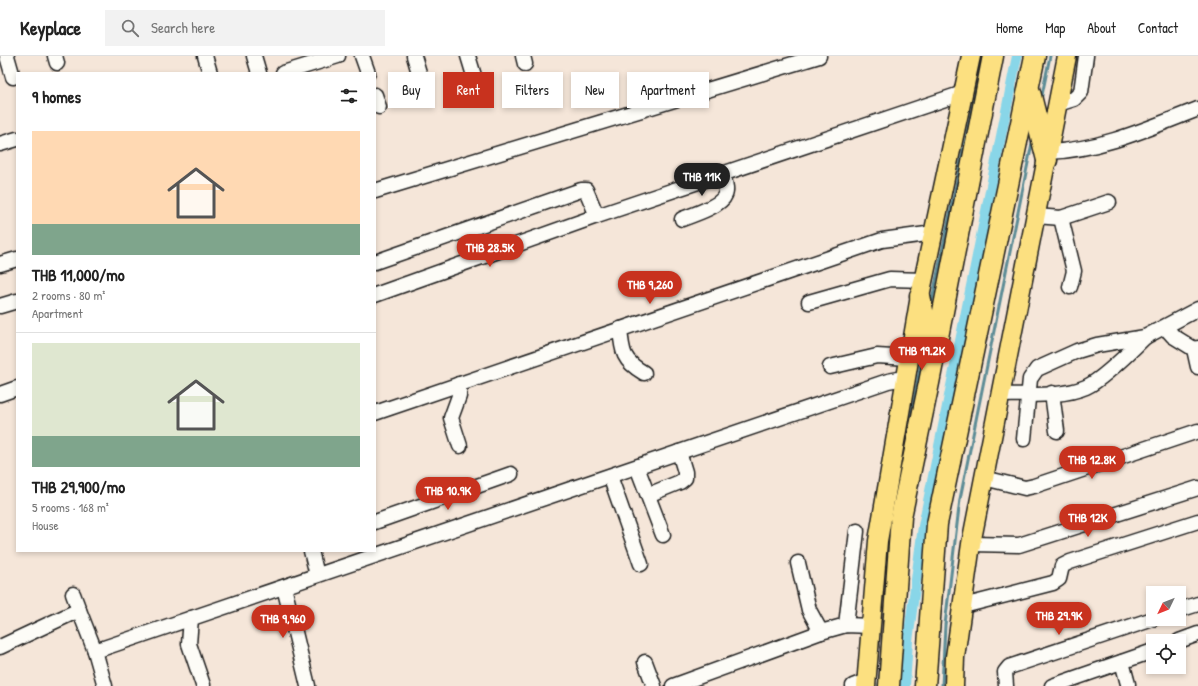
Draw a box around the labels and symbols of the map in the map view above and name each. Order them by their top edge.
pin: THB 11K [665,163,739,197]
pin: THB 28.5K [444,234,536,268]
pin: THB 9,260 [604,271,696,305]
pin: THB 19.2K [876,337,968,371]
pin: THB 12.8K [1046,446,1138,480]
pin: THB 10.9K [402,477,494,511]
pin: THB 12K [1051,504,1125,538]
north arrow [1146,586,1186,626]
pin: THB 29.9K [1013,602,1105,636]
pin: THB 9,960 [237,605,329,639]

